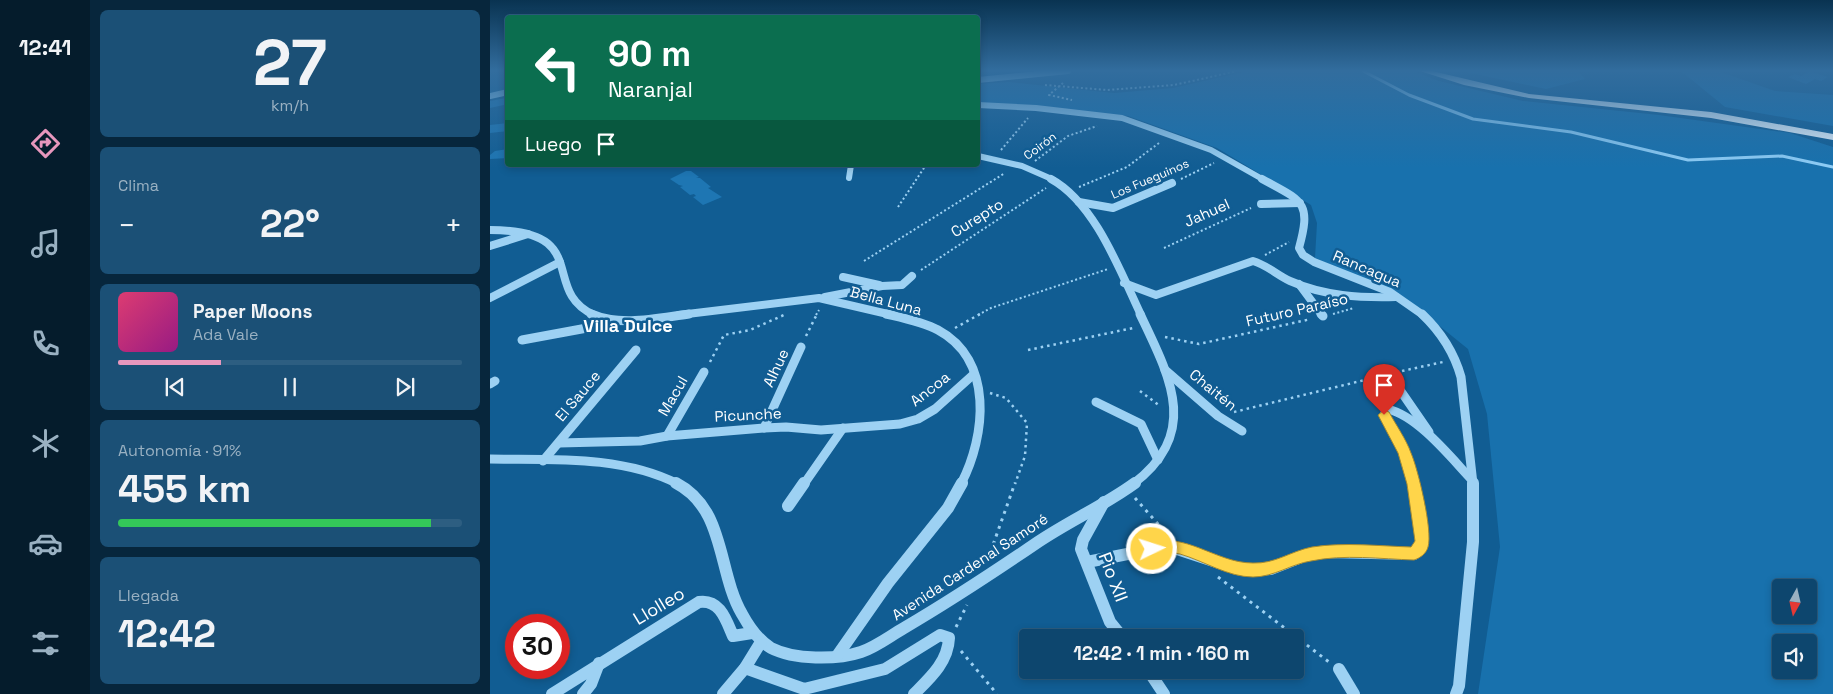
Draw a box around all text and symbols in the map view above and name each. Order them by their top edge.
text: 27 [253,21,327,104]
text: 90 m [608,32,691,76]
text: 12:41 [19,33,71,61]
icon: left [525,35,590,100]
text: Naranjal [608,75,693,103]
text: km/h [271,95,309,116]
icon: directions [28,126,63,161]
street label: Coirón [1020,128,1060,164]
icon: arrive [592,130,620,158]
text: Luego [525,132,582,157]
street label: Los Fueguinos [1109,155,1191,203]
text: Clima [118,175,159,196]
street label: Curepto [947,194,1007,241]
street label: Jahuel [1181,194,1233,231]
text: 22° [260,200,320,248]
text: − [118,207,135,243]
text: + [445,207,462,243]
icon: music [28,226,63,261]
street label: Rancagua [1330,246,1404,292]
street label: Bella Luna [848,282,925,319]
street label: Futuro Paraíso [1244,289,1350,330]
text: Paper Moons [193,299,312,324]
district label: Villa Dulce [583,314,673,337]
text: Ada Vale [193,324,258,345]
icon: phone [28,326,63,361]
street label: Alhue [758,345,793,390]
pin [1363,364,1405,415]
street label: Chaitén [1186,365,1241,415]
street label: El Sauce [551,366,604,425]
street label: Ancoa [906,367,954,410]
icon: arrive [1370,371,1398,399]
street label: Macul [654,372,692,419]
icon: previous [161,373,189,401]
icon: pause [276,373,304,401]
icon: next [391,373,419,401]
street label: Picunche [714,403,782,426]
icon: climate [28,426,63,461]
text: Autonomía · 91% [118,440,241,461]
text: 455 km [118,465,251,513]
street label: Avenida Cardenal Samoré [888,509,1052,624]
position arrow [1125,522,1177,574]
icon: car [28,526,63,561]
street label: Pio XII [1094,549,1133,605]
north arrow [1772,579,1818,624]
map controls [1772,579,1817,679]
street label: Llolleo [629,581,689,630]
text: Llegada [118,585,179,606]
text: 12:42 [118,610,216,658]
speed limit sign: 30 [505,614,570,679]
icon: filters [28,626,63,661]
button: sound [1772,634,1817,679]
text: 12:42 · 1 min · 160 m [1073,641,1250,666]

